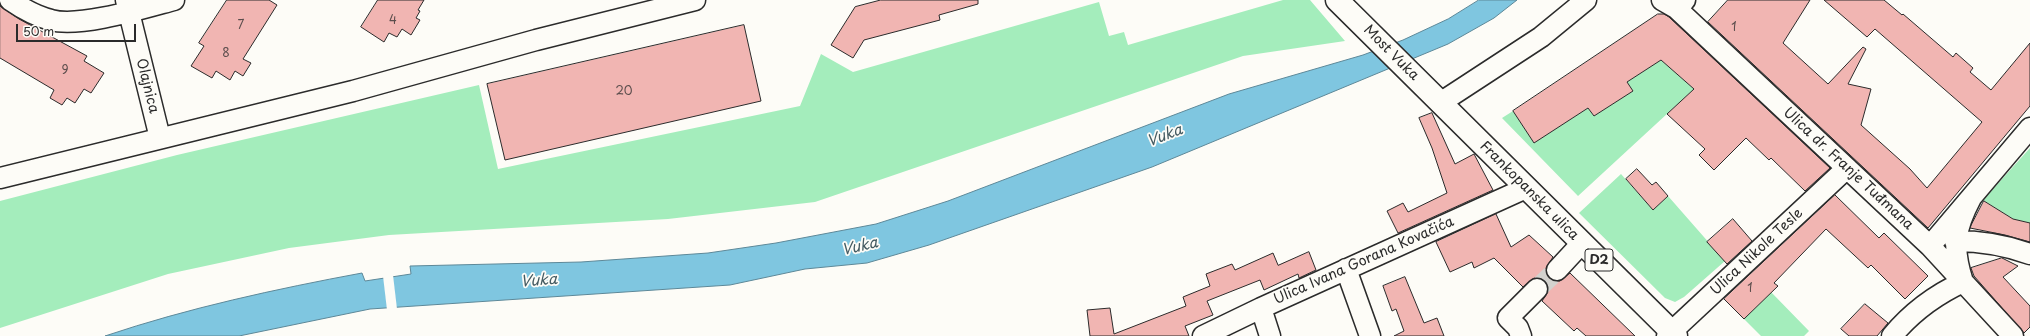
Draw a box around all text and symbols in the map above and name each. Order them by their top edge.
house number: 4 [389,14,397,28]
scale bar [18,16,138,42]
house number: 7 [238,19,244,33]
house number: 1 [1731,21,1737,35]
text: 50 m [23,22,54,40]
street label: Most Vuka [1360,22,1422,84]
house number: 8 [222,47,230,61]
street label: Olajnica [132,57,162,115]
house number: 9 [61,64,69,78]
house number: 20 [615,85,633,99]
street label: Ulica dr. Franje Tuđmana [1780,104,1916,234]
water label: Vuka [1145,121,1185,151]
street label: Frankopanska ulica [1476,138,1582,244]
street label: Ulica Nikole Tesle [1707,205,1807,299]
street label: Ulica Ivana Gorana Kovačića [1271,214,1457,308]
water label: Vuka [840,234,880,260]
road number: D2 [1585,249,1613,271]
water label: Vuka [520,271,558,291]
house number: 1 [1747,282,1753,296]

